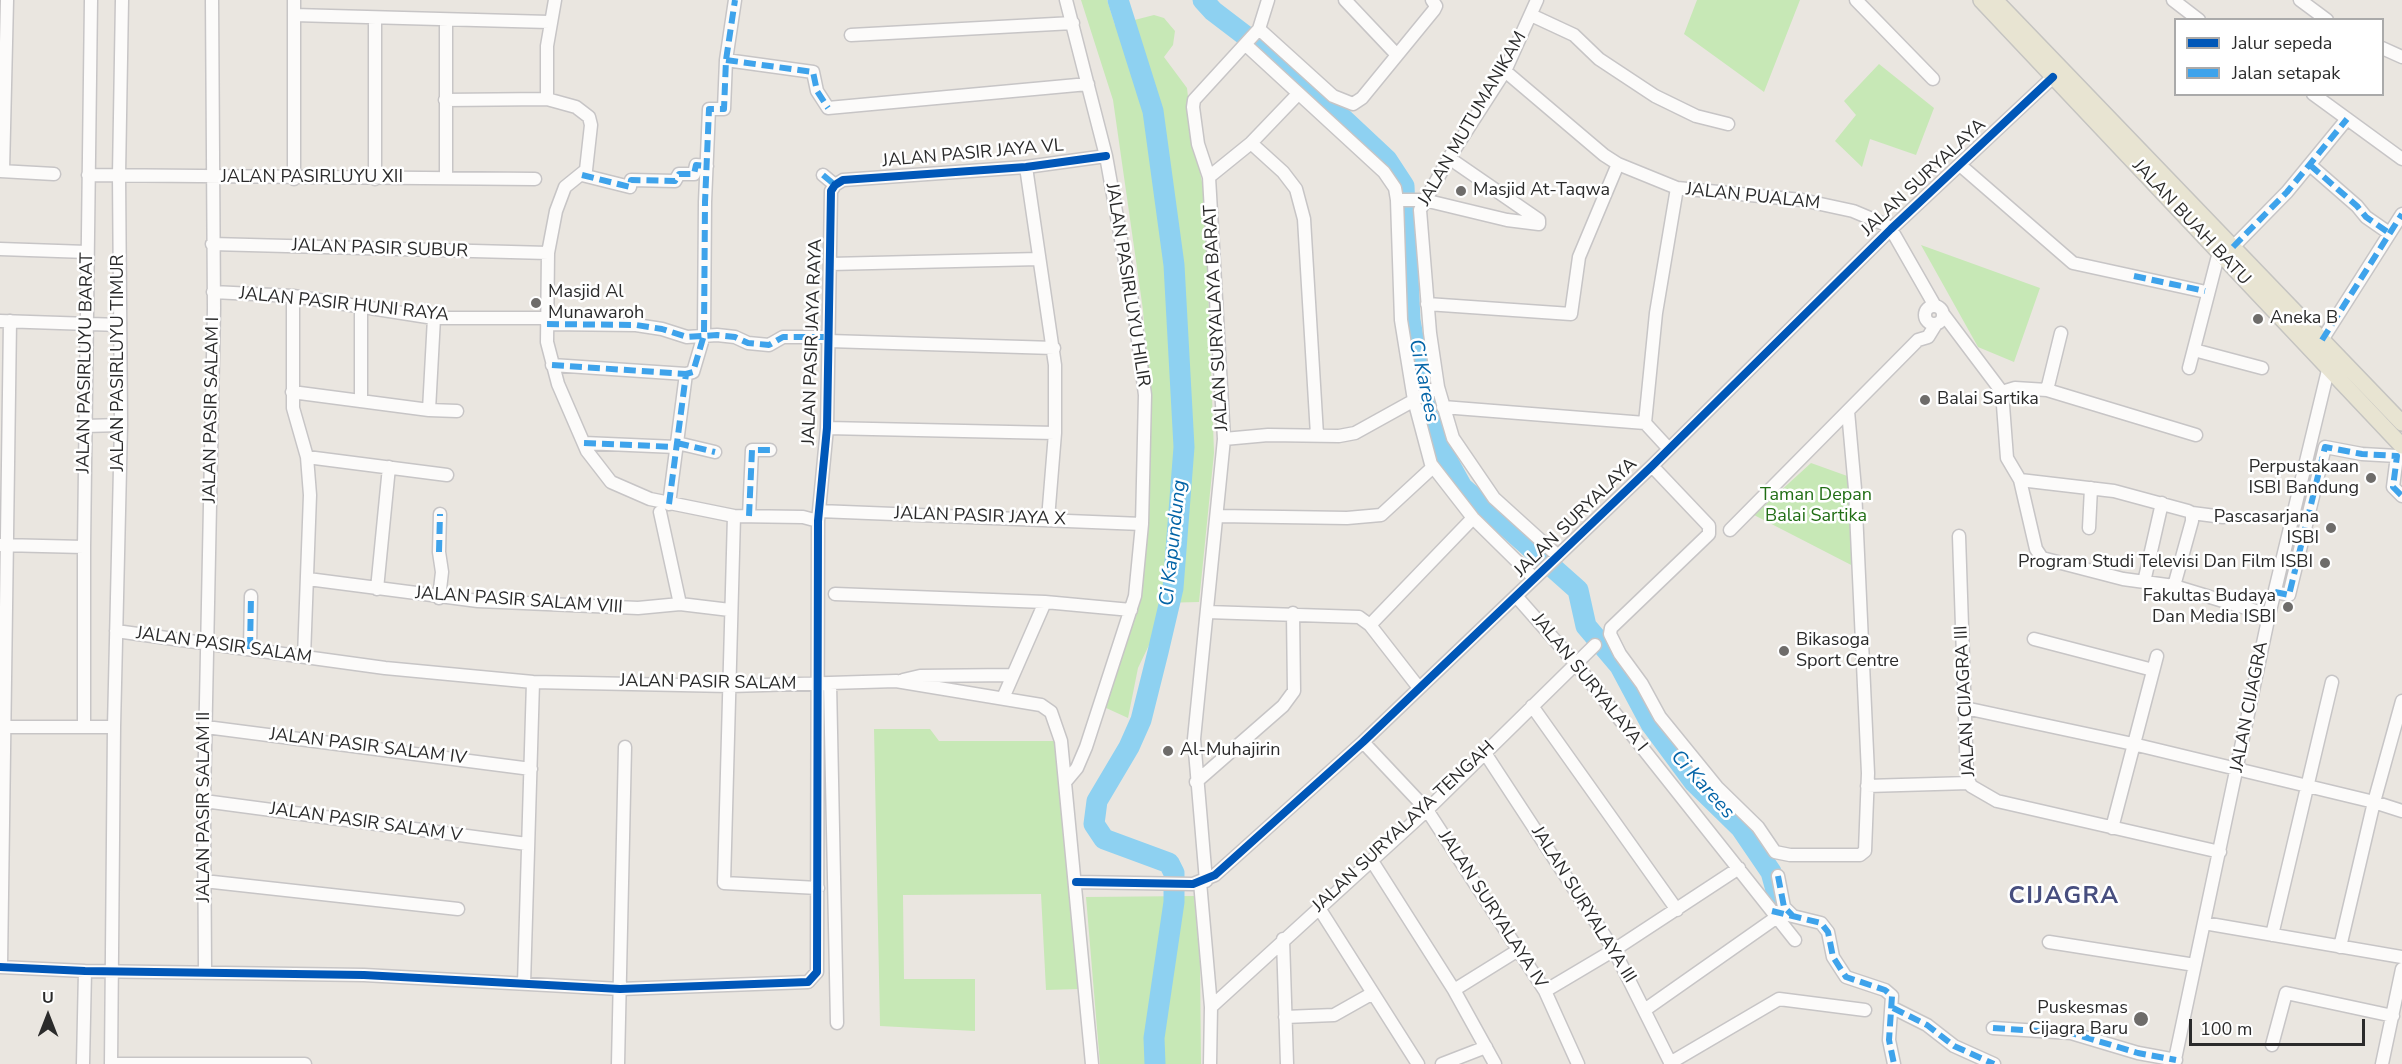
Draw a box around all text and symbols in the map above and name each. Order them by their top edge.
legend [2174,18,2384,96]
street label: JALAN MUTUMANIKAM [1414,28,1532,210]
text: Jalur sepeda [2232,31,2332,55]
text: Jalan setapak [2232,61,2340,85]
street label: JALAN SURYALAYA [1857,115,1991,241]
street label: JALAN PASIR JAYA VL [881,135,1065,173]
street label: JALAN BUAH BATU [2127,156,2255,290]
street label: JALAN PASIRLUYU XII [221,167,403,189]
street label: JALAN PUALAM [1685,179,1821,215]
place label: Masjid At-Taqwa [1473,180,1610,202]
street label: JALAN PASIRLUYU HILIR [1100,182,1154,388]
marker: Masjid At-Taqwa [1454,184,1468,198]
street label: JALAN SURYALAYA BARAT [1200,204,1234,432]
street label: JALAN PASIR SUBUR [291,235,469,263]
street label: JALAN PASIR JAYA RAYA [799,238,827,446]
street label: JALAN PASIRLUYU BARAT [73,252,99,474]
street label: JALAN PASIRLUYU TIMUR [108,254,130,472]
place label: Masjid Al Munawaroh [548,282,644,324]
street label: JALAN PASIR HUNI RAYA [238,283,450,327]
marker: Masjid Al Munawaroh [529,296,543,310]
place label: Aneka B [2270,308,2338,330]
marker: Aneka B [2251,312,2265,326]
street label: JALAN PASIR SALAM I [200,317,224,503]
water label: Ci Karees [1403,337,1443,425]
place label: Balai Sartika [1937,389,2039,411]
marker: Balai Sartika [1918,393,1932,407]
street label: JALAN SURYALAYA [1510,454,1642,582]
place label: Perpustakaan ISBI Bandung [2249,457,2359,500]
marker: Perpustakaan ISBI Bandung [2364,471,2378,485]
water label: Ci Kapundung [1155,479,1193,607]
park label: Taman Depan Balai Sartika [1760,485,1872,528]
street label: JALAN PASIR JAYA X [894,503,1066,531]
place label: Pascasarjana ISBI [2214,507,2319,550]
marker: Pascasarjana ISBI [2324,521,2338,535]
place label: Program Studi Televisi Dan Film ISBI [2018,552,2313,574]
marker: Program Studi Televisi Dan Film ISBI [2318,556,2332,570]
street label: JALAN PASIR SALAM VIII [415,583,623,619]
place label: Fakultas Budaya Dan Media ISBI [2143,586,2276,628]
marker: Fakultas Budaya Dan Media ISBI [2281,600,2295,614]
street label: JALAN SURYALAYA I [1527,610,1651,756]
street label: JALAN PASIR SALAM [135,623,313,669]
street label: JALAN CIJAGRA III [1951,625,1981,777]
place label: Bikasoga Sport Centre [1796,630,1899,672]
street label: JALAN CIJAGRA [2227,640,2273,774]
marker: Bikasoga Sport Centre [1777,644,1791,658]
street label: JALAN PASIR SALAM [619,671,797,695]
street label: JALAN PASIR SALAM II [194,712,216,902]
street label: JALAN PASIR SALAM IV [268,724,468,770]
street label: JALAN SURYALAYA TENGAH [1308,737,1500,917]
place label: Al-Muhajirin [1180,740,1280,762]
marker: Al-Muhajirin [1161,744,1175,758]
water label: Ci Karees [1665,746,1739,824]
street label: JALAN PASIR SALAM V [268,799,464,847]
street label: JALAN SURYALAYA III [1526,823,1640,987]
street label: JALAN SURYALAYA IV [1433,827,1551,993]
district label: CIJAGRA [2008,883,2120,911]
north arrow [18,986,78,1046]
text: U [42,987,54,1009]
place label: Puskesmas Cijagra Baru [2029,998,2128,1040]
scale bar [2192,1007,2368,1045]
marker: Puskesmas Cijagra Baru [2132,1010,2150,1028]
text: 100 m [2200,1017,2252,1041]

